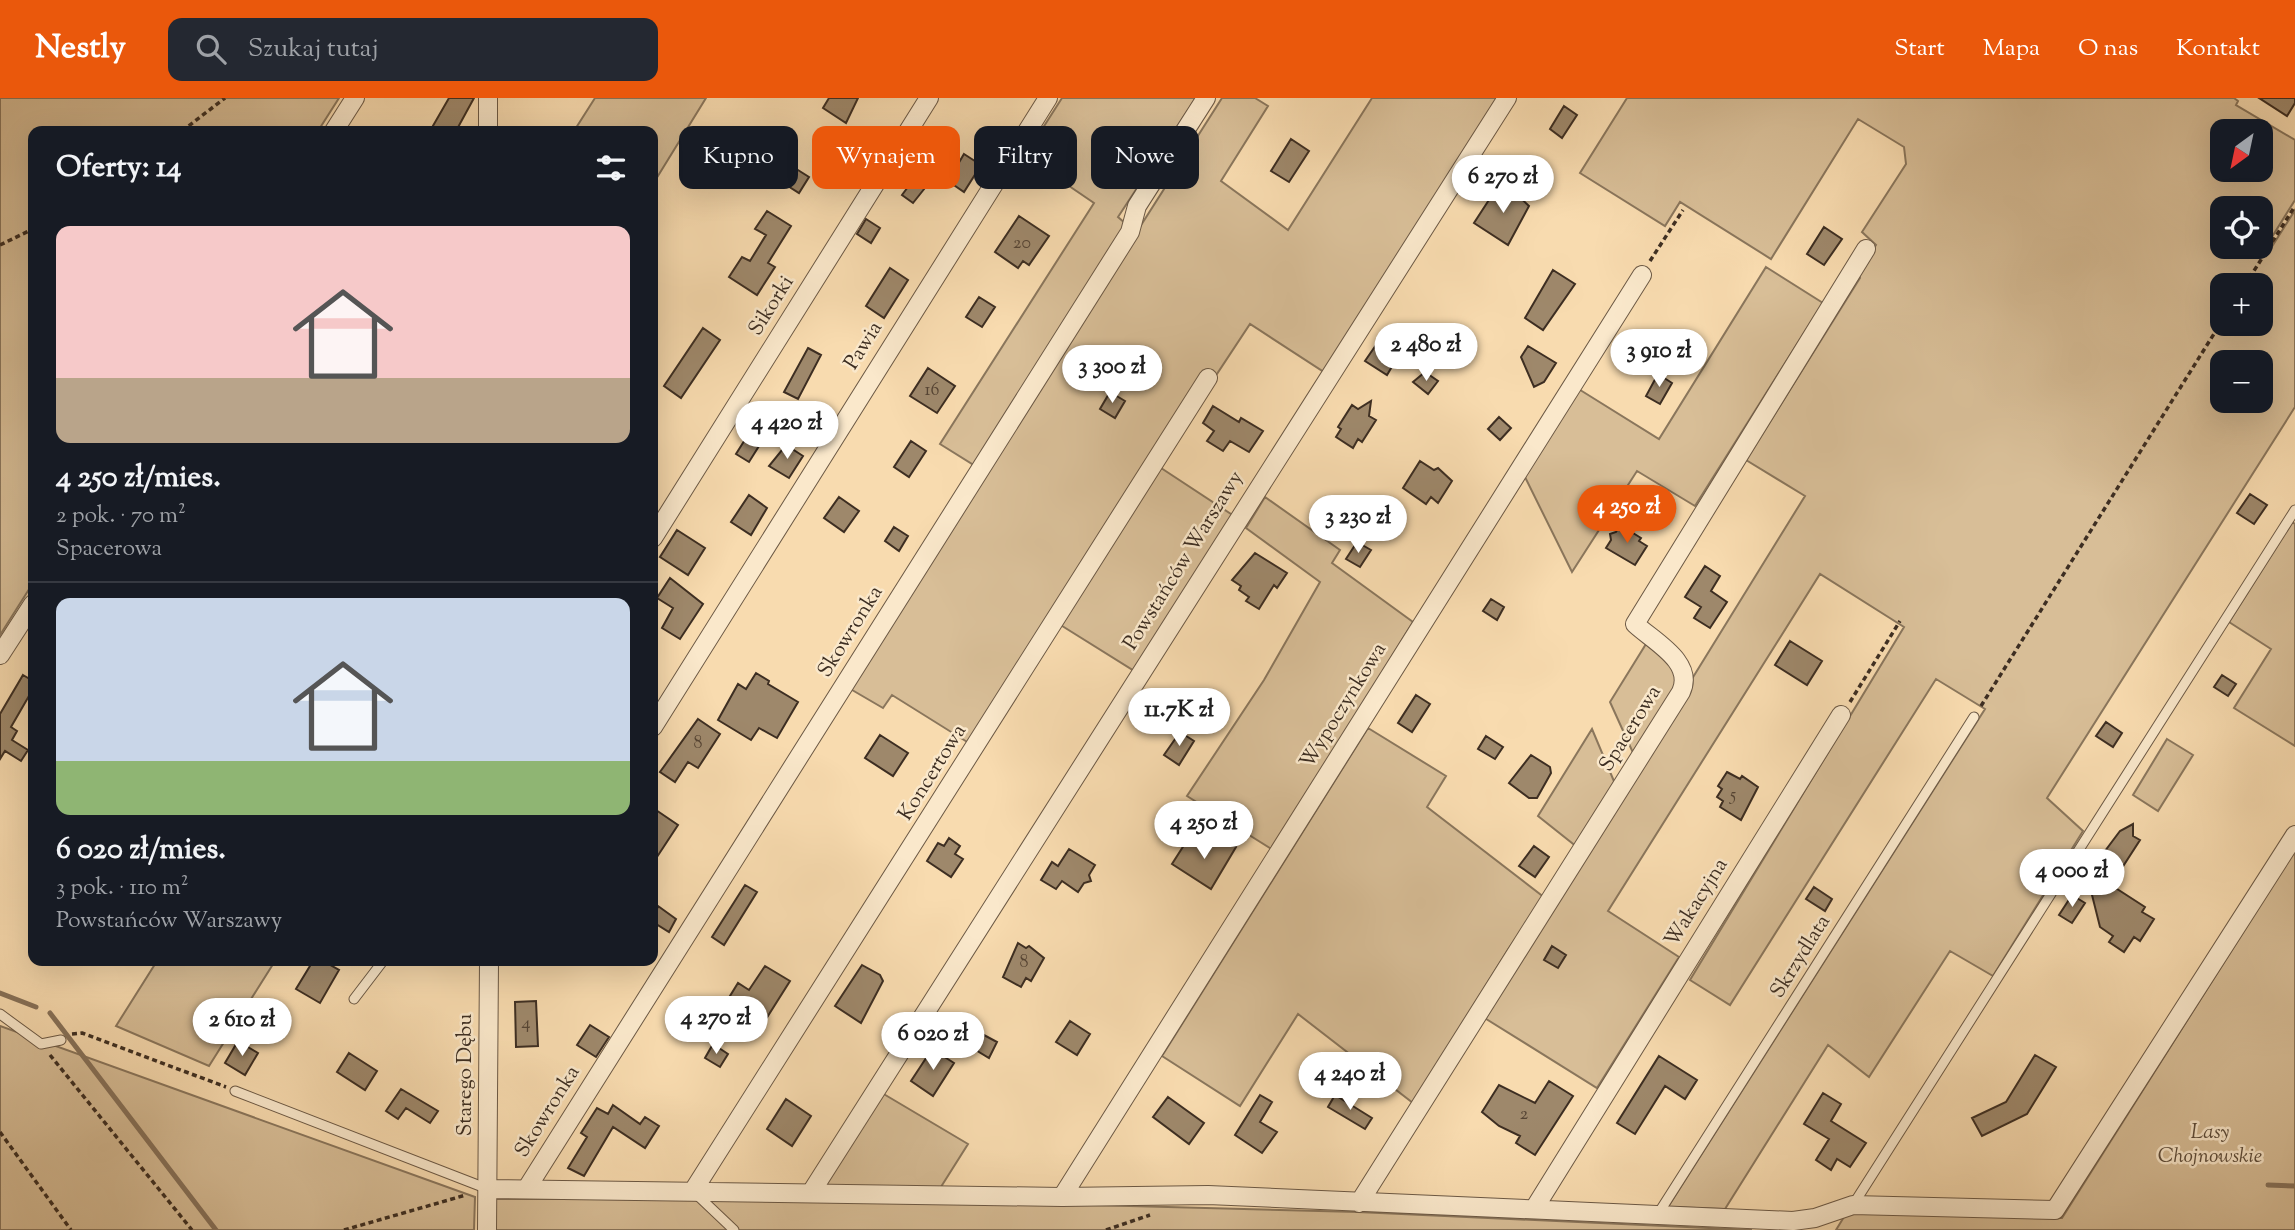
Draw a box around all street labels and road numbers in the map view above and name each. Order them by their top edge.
street label: Sikorki [742,270,802,342]
street label: Pawia [837,316,891,376]
street label: Powstańców Warszawy [1117,465,1252,657]
street label: Skowronka [811,580,891,684]
street label: Wypoczynkowa [1293,637,1395,775]
street label: Spacerowa [1593,680,1670,778]
street label: Koncertowa [892,719,975,827]
street label: Wakacyjna [1658,852,1736,953]
street label: Skrzydlata [1763,909,1839,1005]
street label: Starego Dębu [451,1014,481,1136]
street label: Skowronka [508,1060,588,1164]

